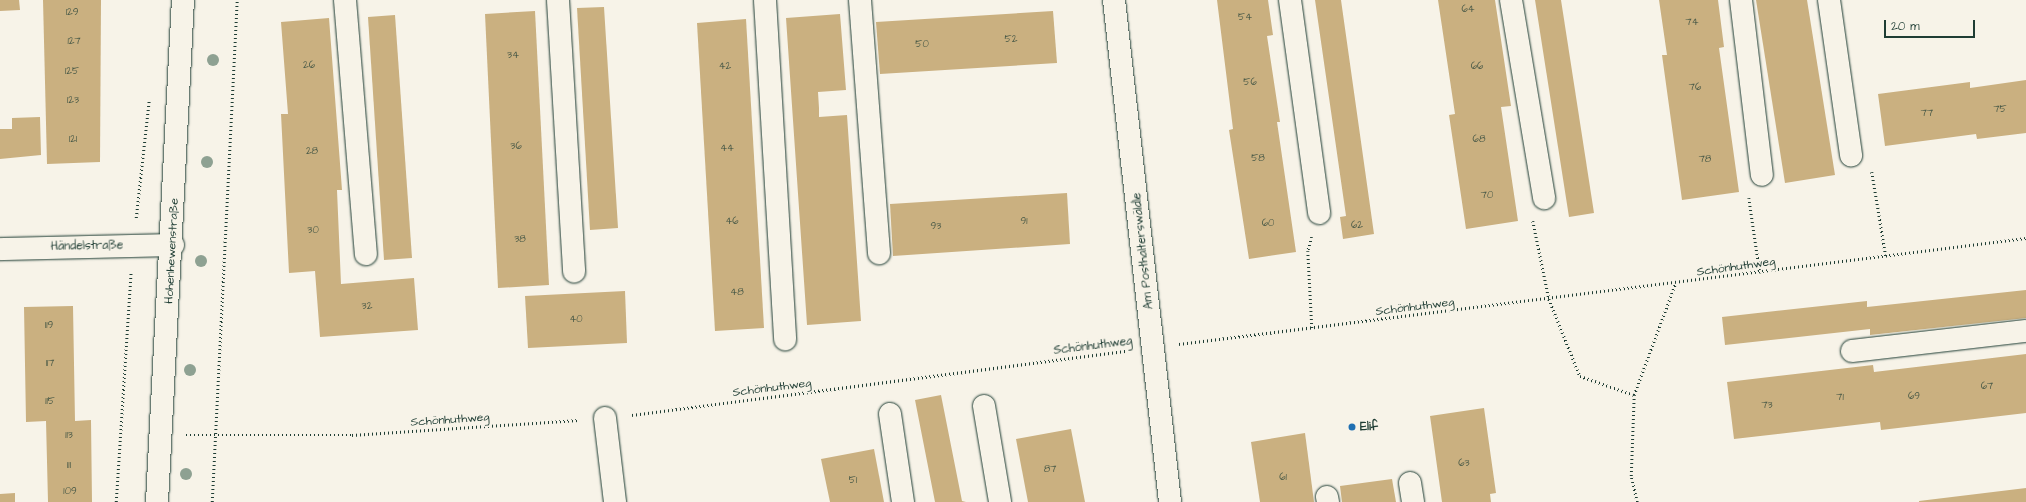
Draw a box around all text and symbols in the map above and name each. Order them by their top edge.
house number: 64 [1461,4,1475,16]
house number: 129 [66,7,78,19]
house number: 54 [1238,12,1252,24]
scale bar [1886,12,1977,38]
house number: 74 [1686,17,1698,29]
text: 20 m [1891,18,1920,35]
house number: 52 [1005,34,1017,46]
house number: 127 [67,36,81,48]
house number: 50 [915,39,929,51]
house number: 34 [507,50,519,62]
house number: 26 [303,60,315,72]
house number: 42 [719,61,731,73]
house number: 66 [1471,61,1483,73]
house number: 125 [65,66,79,78]
house number: 56 [1243,77,1257,89]
house number: 76 [1689,82,1701,94]
house number: 123 [67,95,79,107]
house number: 75 [1993,104,2007,116]
house number: 77 [1921,108,1933,120]
house number: 121 [69,134,77,146]
house number: 68 [1473,134,1485,146]
house number: 36 [510,141,522,153]
house number: 44 [720,143,734,155]
house number: 28 [306,146,318,158]
house number: 58 [1251,153,1265,165]
house number: 78 [1699,154,1711,166]
house number: 70 [1481,190,1493,202]
street label: Am Posthalterswäldle [1130,192,1156,310]
street label: Hohenhewenstraße [162,198,182,304]
house number: 46 [725,216,739,228]
house number: 91 [1021,216,1027,228]
house number: 60 [1262,218,1274,230]
house number: 62 [1351,220,1363,232]
house number: 93 [931,221,941,233]
house number: 30 [307,225,319,237]
house number: 38 [514,234,526,246]
street label: Händelstraße [51,238,123,254]
street label: Schönhuthweg [1696,254,1776,280]
house number: 48 [730,287,744,299]
street label: Schönhuthweg [1375,295,1455,319]
house number: 32 [362,301,372,313]
house number: 40 [569,314,583,326]
house number: 119 [45,320,53,332]
street label: Schönhuthweg [1053,334,1133,358]
house number: 117 [46,358,54,370]
street label: Schönhuthweg [732,376,812,400]
house number: 67 [1981,381,1993,393]
house number: 69 [1908,391,1920,403]
house number: 71 [1836,392,1844,404]
house number: 115 [45,396,55,408]
house number: 73 [1761,400,1773,412]
street label: Schönhuthweg [410,410,490,430]
place label: Elif [1360,420,1378,434]
marker: Elif [1347,422,1357,432]
house number: 113 [65,430,73,442]
house number: 63 [1458,458,1470,470]
house number: 111 [67,460,71,472]
house number: 87 [1044,464,1056,476]
house number: 61 [1279,472,1287,484]
house number: 51 [849,475,857,487]
house number: 109 [63,486,77,498]

